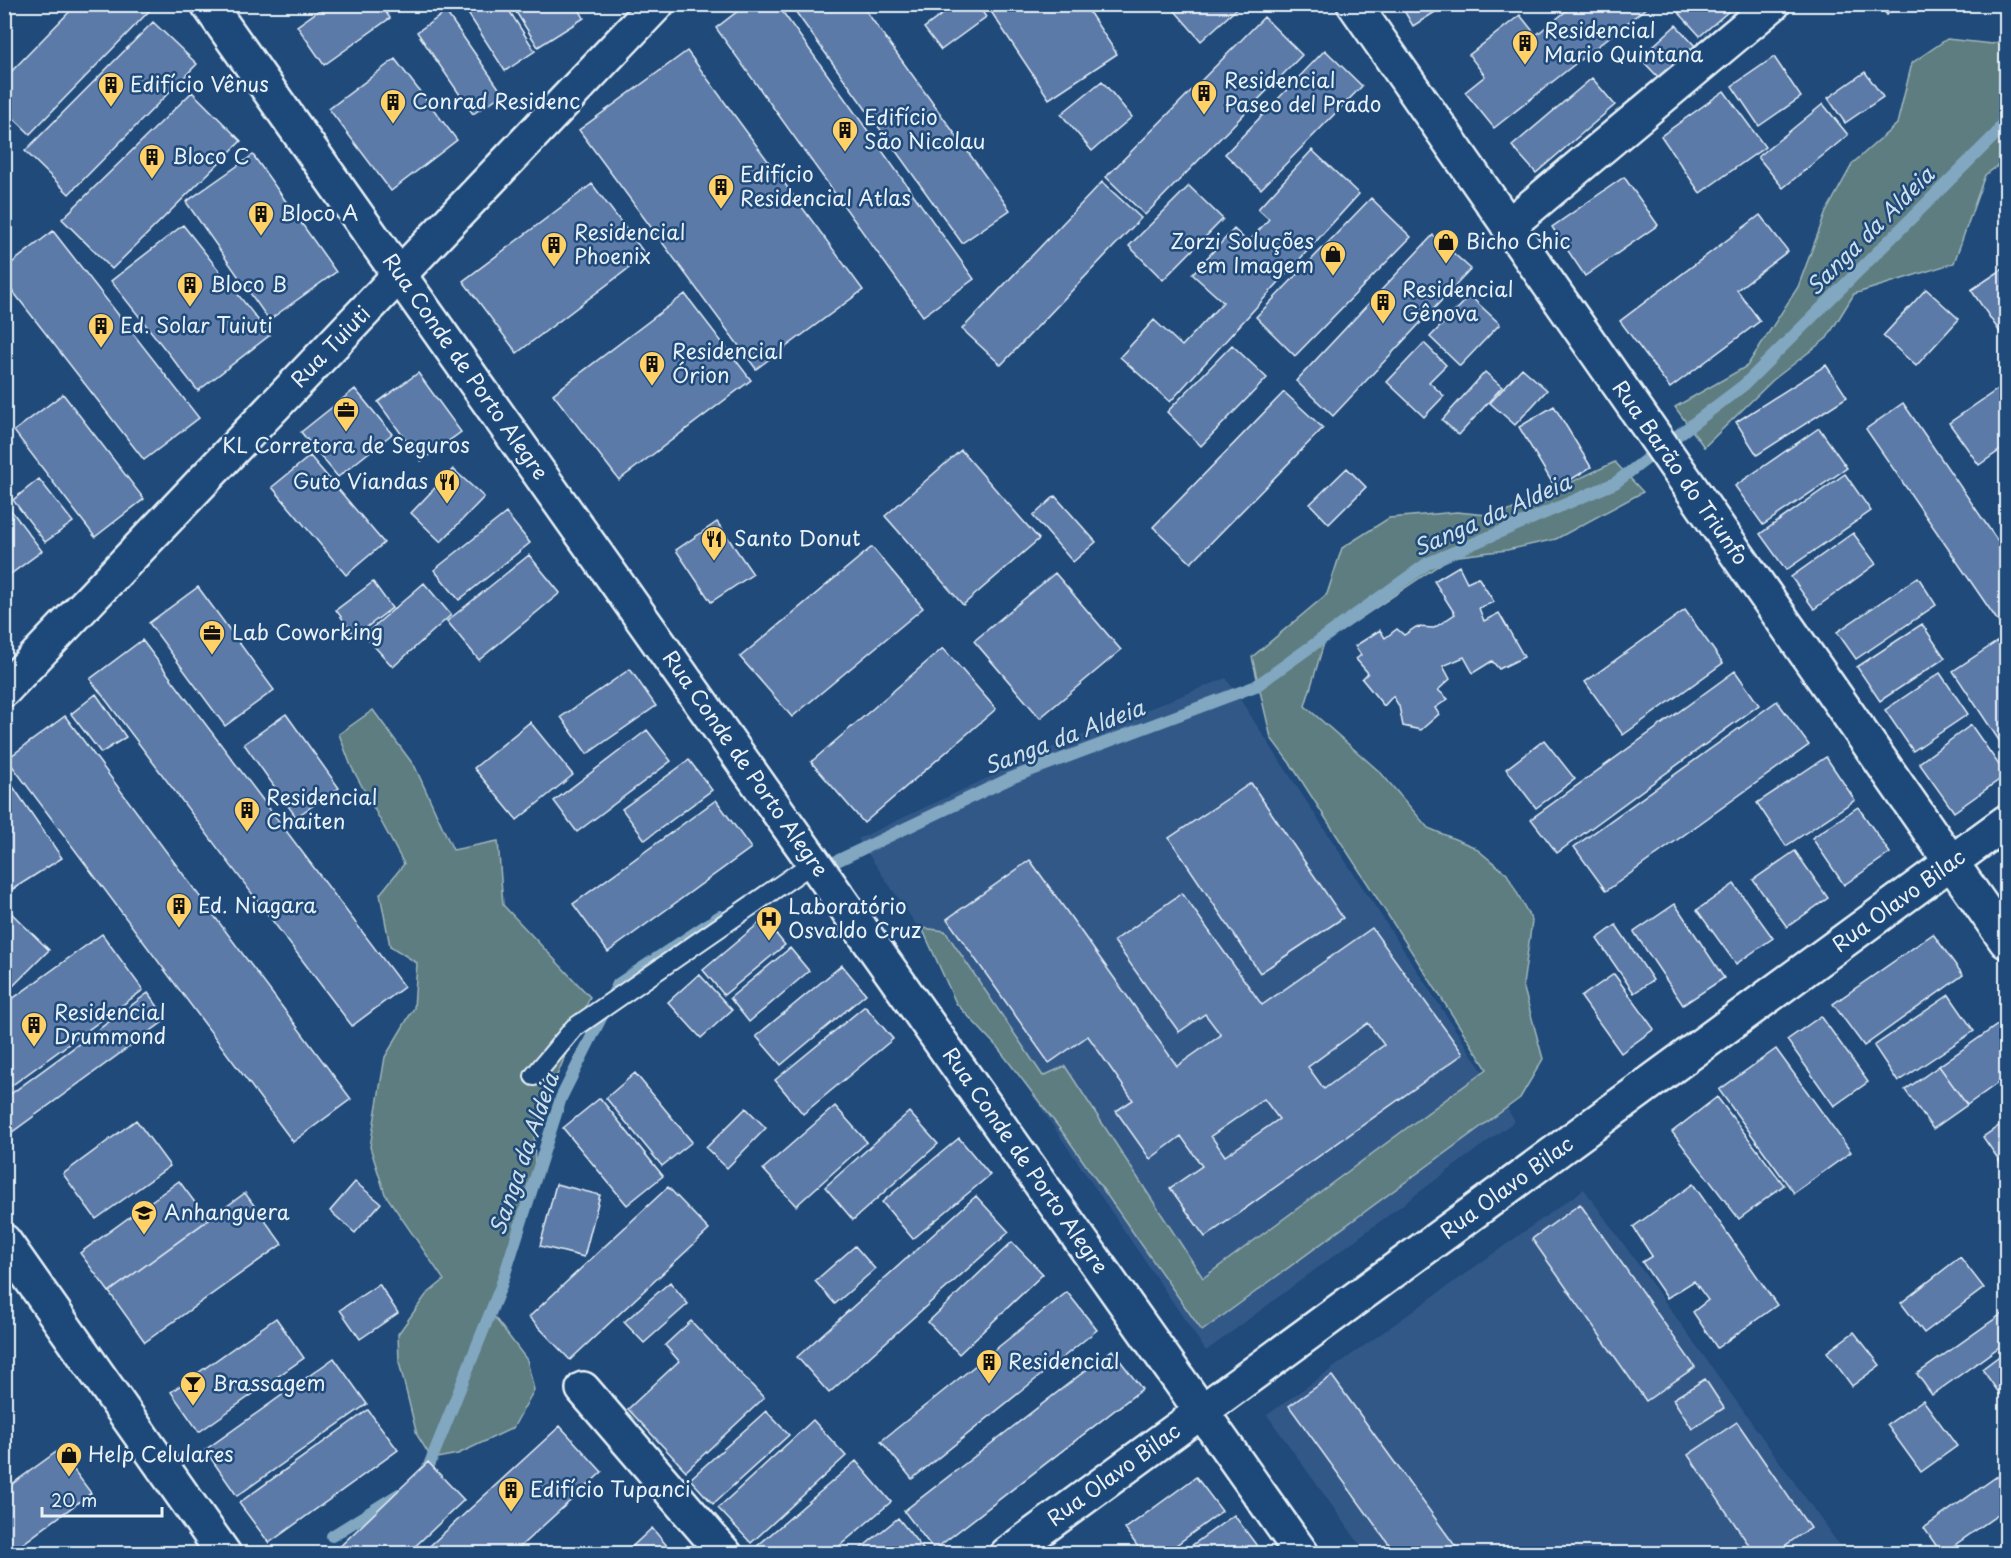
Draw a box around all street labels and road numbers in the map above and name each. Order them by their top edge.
street label: Rua Conde de Porto Alegre [376,246,557,486]
street label: Rua Tuiuti [282,297,377,394]
street label: Rua Barão do Triunfo [1606,373,1758,571]
street label: Rua Conde de Porto Alegre [656,643,837,883]
street label: Rua Olavo Bilac [1824,840,1971,959]
street label: Rua Conde de Porto Alegre [936,1040,1117,1280]
street label: Rua Olavo Bilac [1432,1127,1579,1246]
street label: Rua Olavo Bilac [1039,1414,1186,1533]

